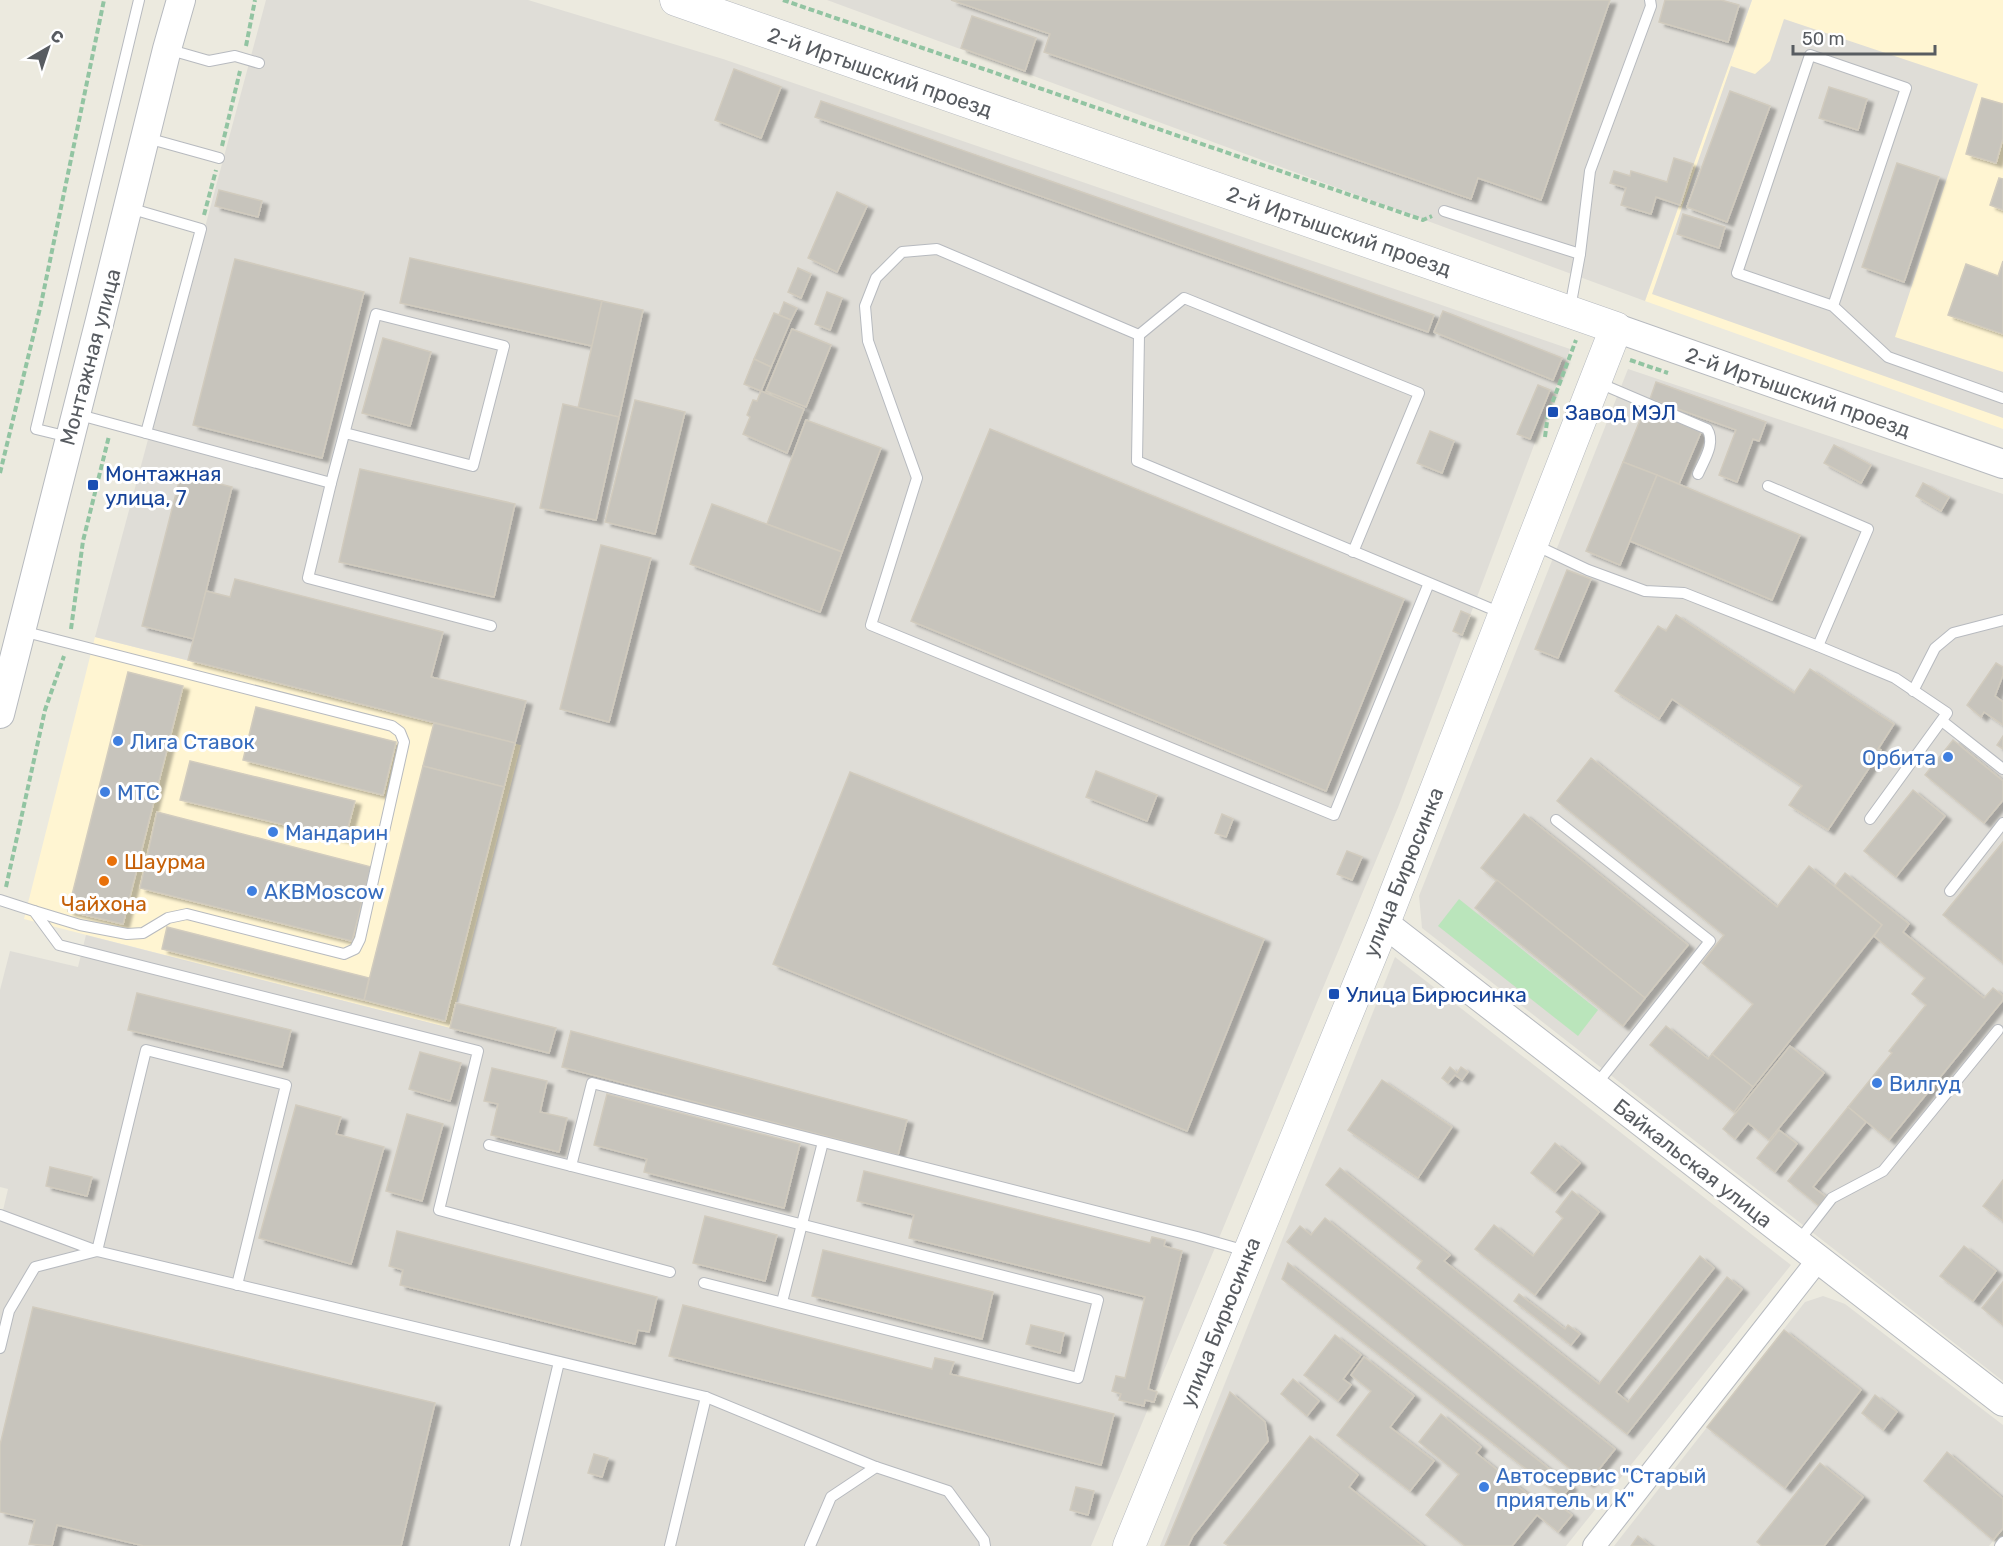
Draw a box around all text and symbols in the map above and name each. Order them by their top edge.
north arrow [18,18,78,78]
scale bar [1793,18,1936,56]
street label: 2-й Иртышский проезд [764,22,996,122]
text: С [47,26,67,48]
text: 50 m [1802,28,1845,50]
street label: 2-й Иртышский проезд [1223,181,1455,281]
street label: Монтажная улица [54,266,126,448]
street label: 2-й Иртышский проезд [1682,342,1914,442]
place label: Завод МЭЛ [1565,400,1676,425]
marker: Завод МЭЛ [1546,405,1560,419]
place label: Монтажная улица, 7 [105,461,221,510]
marker: Монтажная улица, 7 [86,478,100,492]
place label: Лига Ставок [130,729,255,754]
marker: Лига Ставок [111,734,125,748]
place label: Орбита [1862,745,1936,770]
marker: Орбита [1941,750,1955,764]
place label: МТС [117,780,160,805]
street label: улица Бирюсинка [1358,783,1448,961]
marker: МТС [98,785,112,799]
place label: Мандарин [285,820,388,845]
marker: Мандарин [266,825,280,839]
place label: Шаурма [124,849,206,874]
marker: Шаурма [105,854,119,868]
marker: Чайхона [97,874,111,888]
place label: AKBMoscow [264,879,385,904]
marker: AKBMoscow [245,884,259,898]
place label: Чайхона [61,891,147,916]
place label: Улица Бирюсинка [1346,982,1527,1007]
marker: Улица Бирюсинка [1327,987,1341,1001]
place label: Вилгуд [1889,1071,1961,1096]
marker: Вилгуд [1870,1076,1884,1090]
street label: Байкальская улица [1609,1093,1777,1233]
street label: улица Бирюсинка [1175,1233,1265,1411]
place label: Автосервис "Старый приятель и К" [1496,1463,1706,1512]
marker: Автосервис "Старый приятель и К" [1477,1480,1491,1494]

